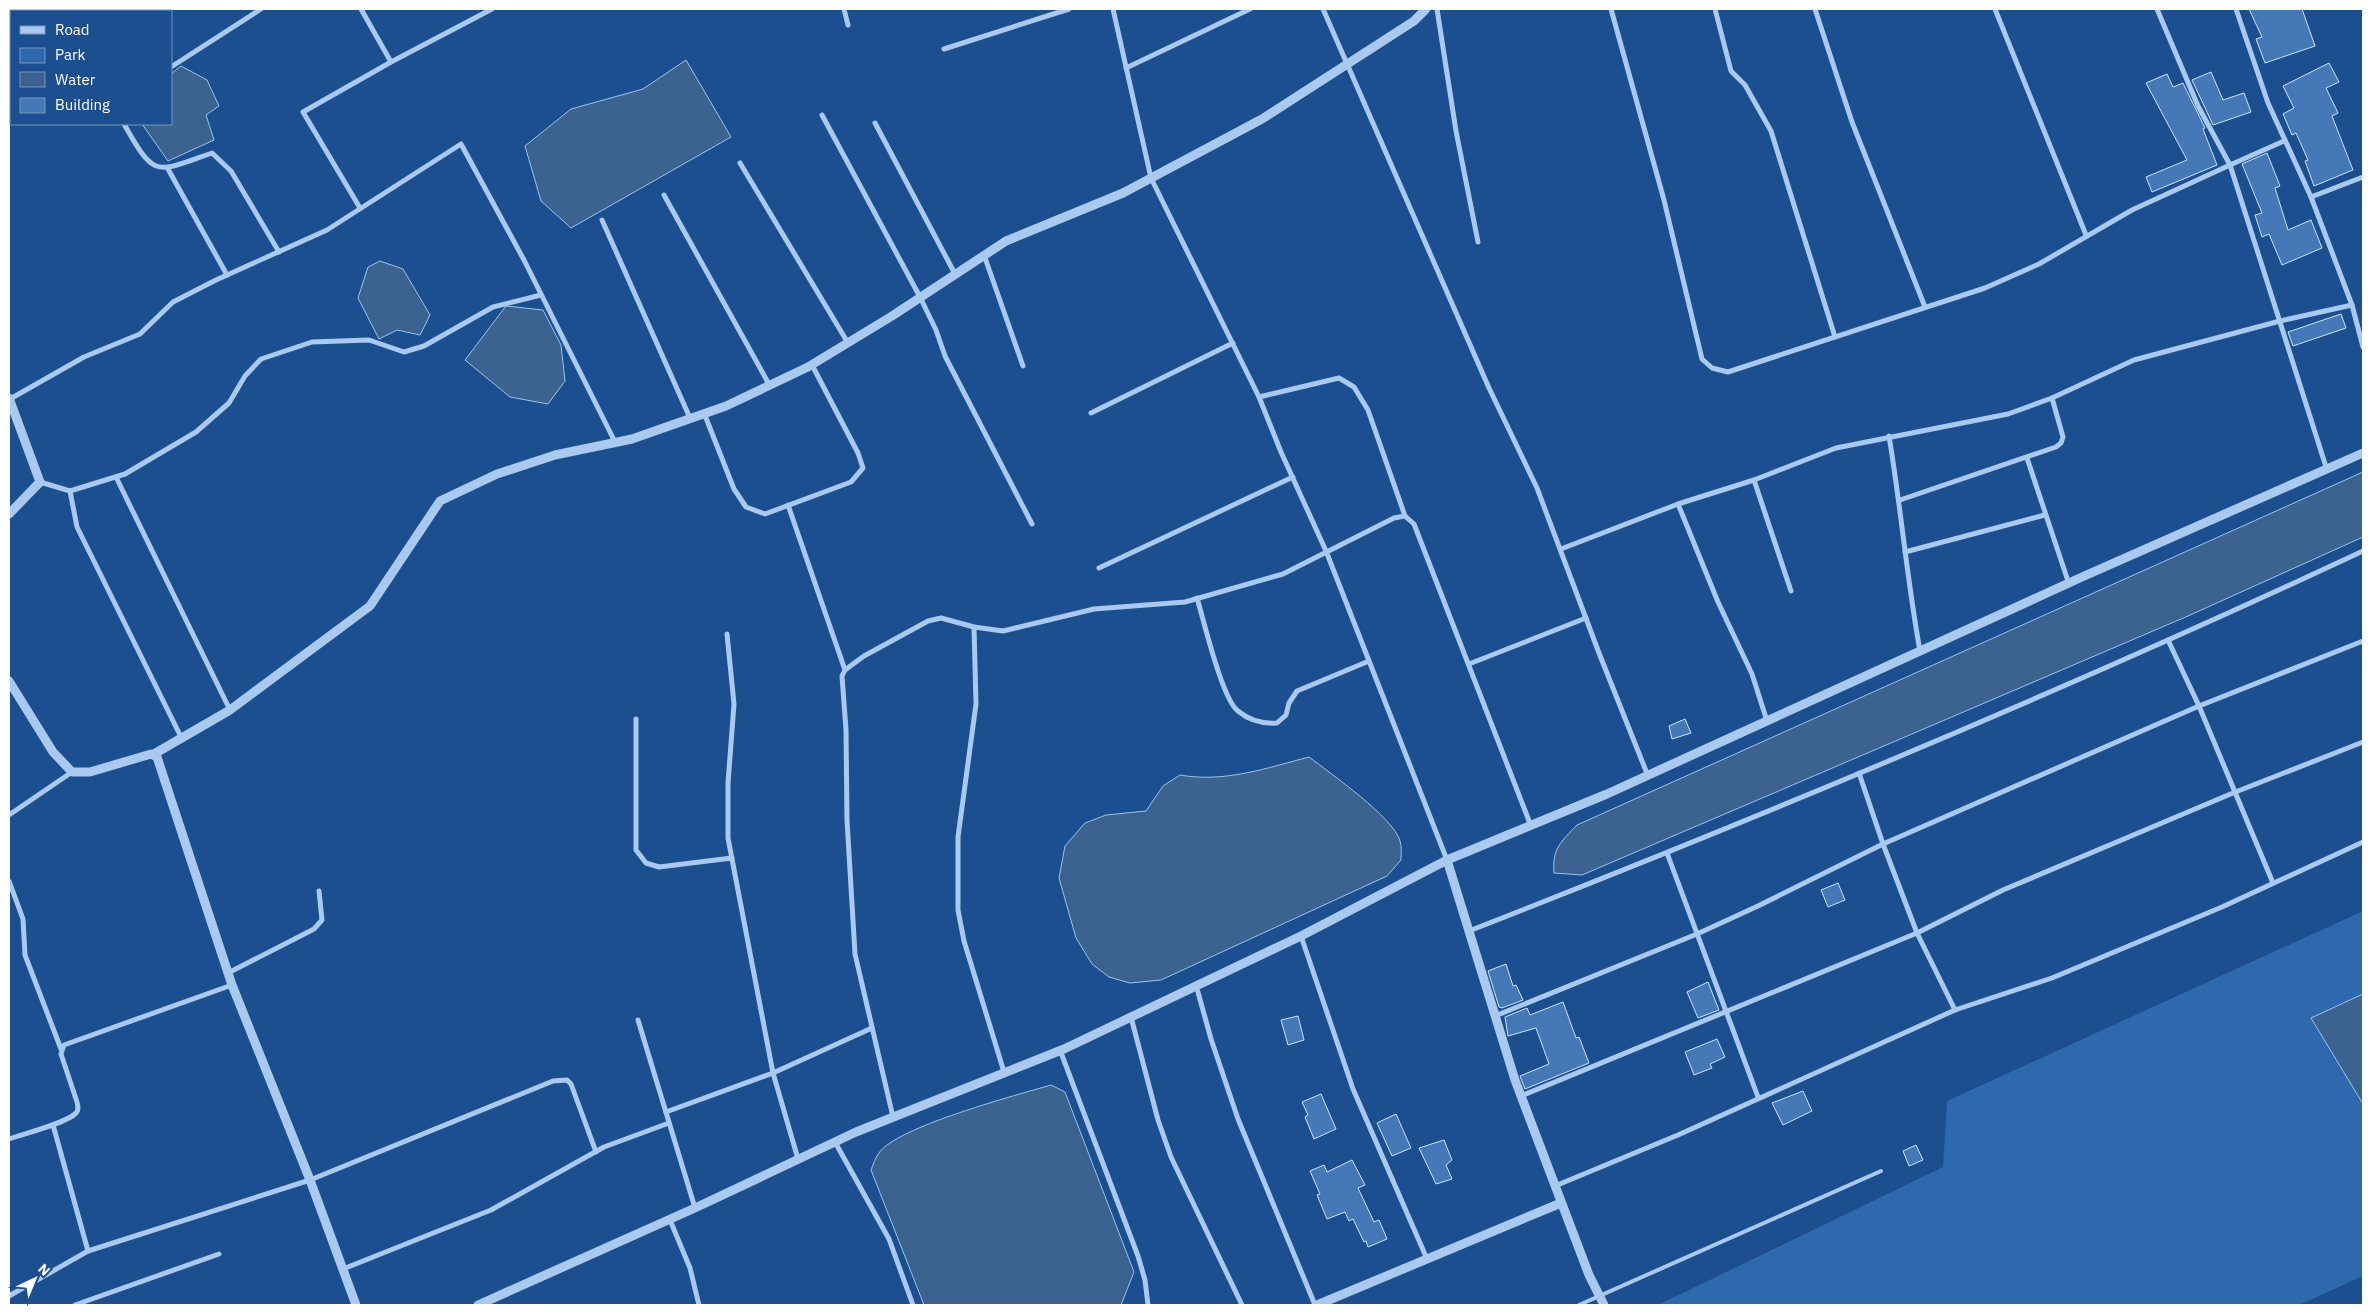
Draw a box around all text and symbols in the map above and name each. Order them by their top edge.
legend [10,10,172,125]
text: Road [55,20,90,39]
text: Park [55,45,85,64]
text: Water [55,70,96,89]
text: Building [55,95,110,114]
north arrow [10,1254,60,1304]
text: N [34,1260,54,1280]

